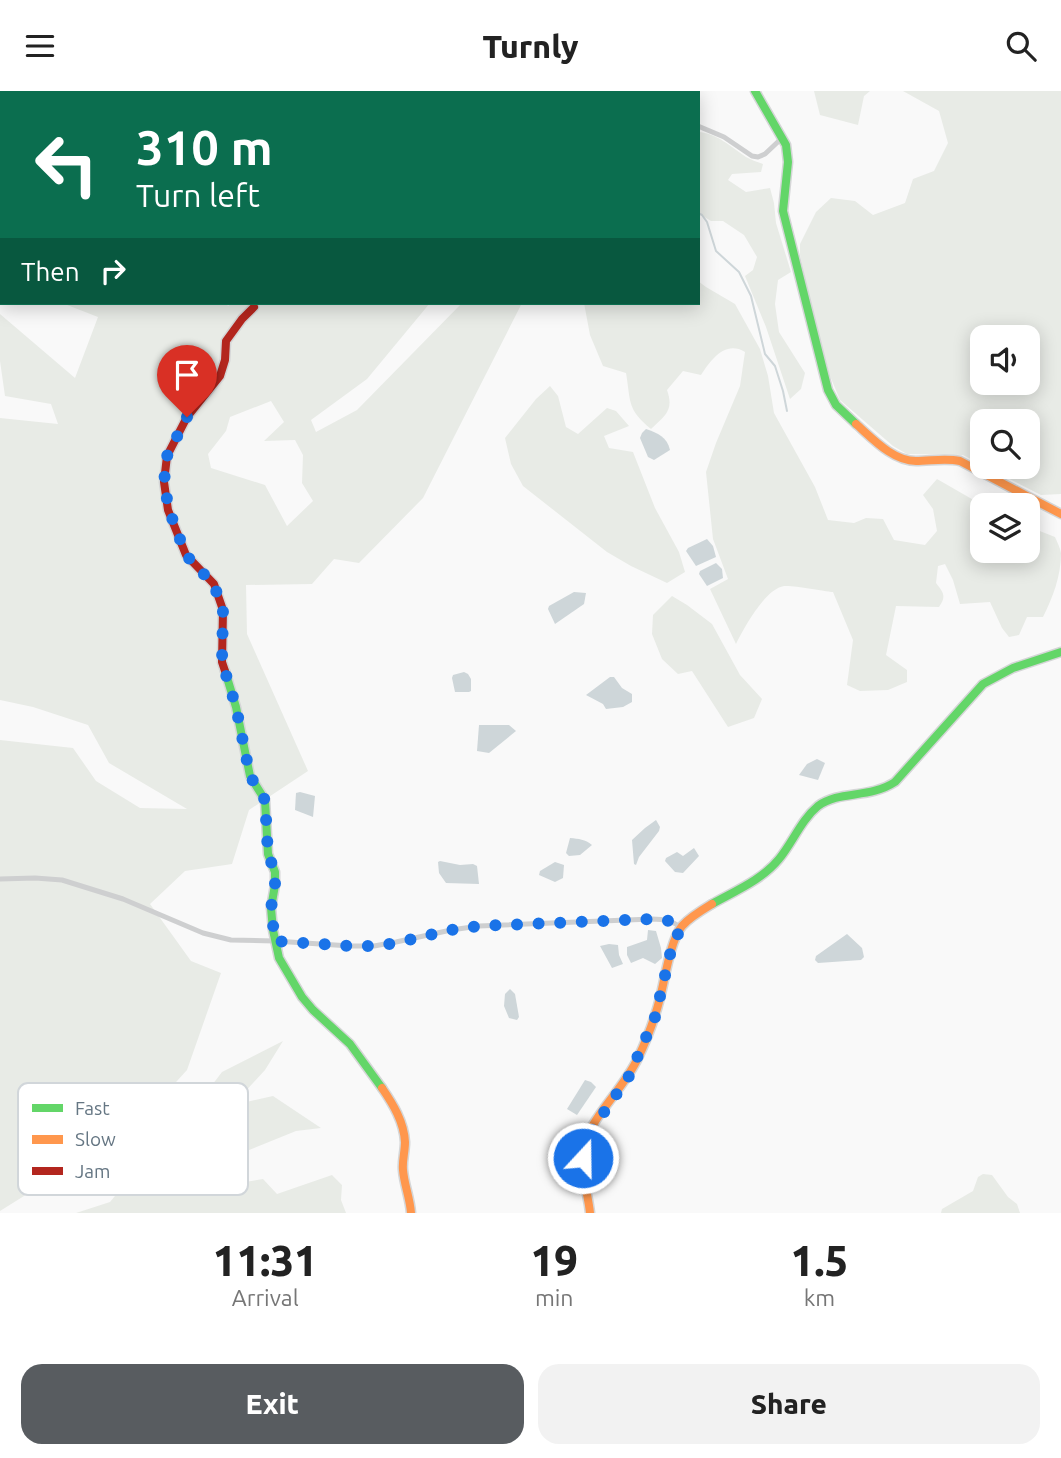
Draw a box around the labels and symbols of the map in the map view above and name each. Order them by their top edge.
pin [157,345,217,417]
legend [18,1083,248,1195]
text: Fast [75,1097,110,1119]
position arrow [546,1121,620,1195]
text: Slow [75,1128,116,1150]
text: Jam [75,1160,111,1182]

